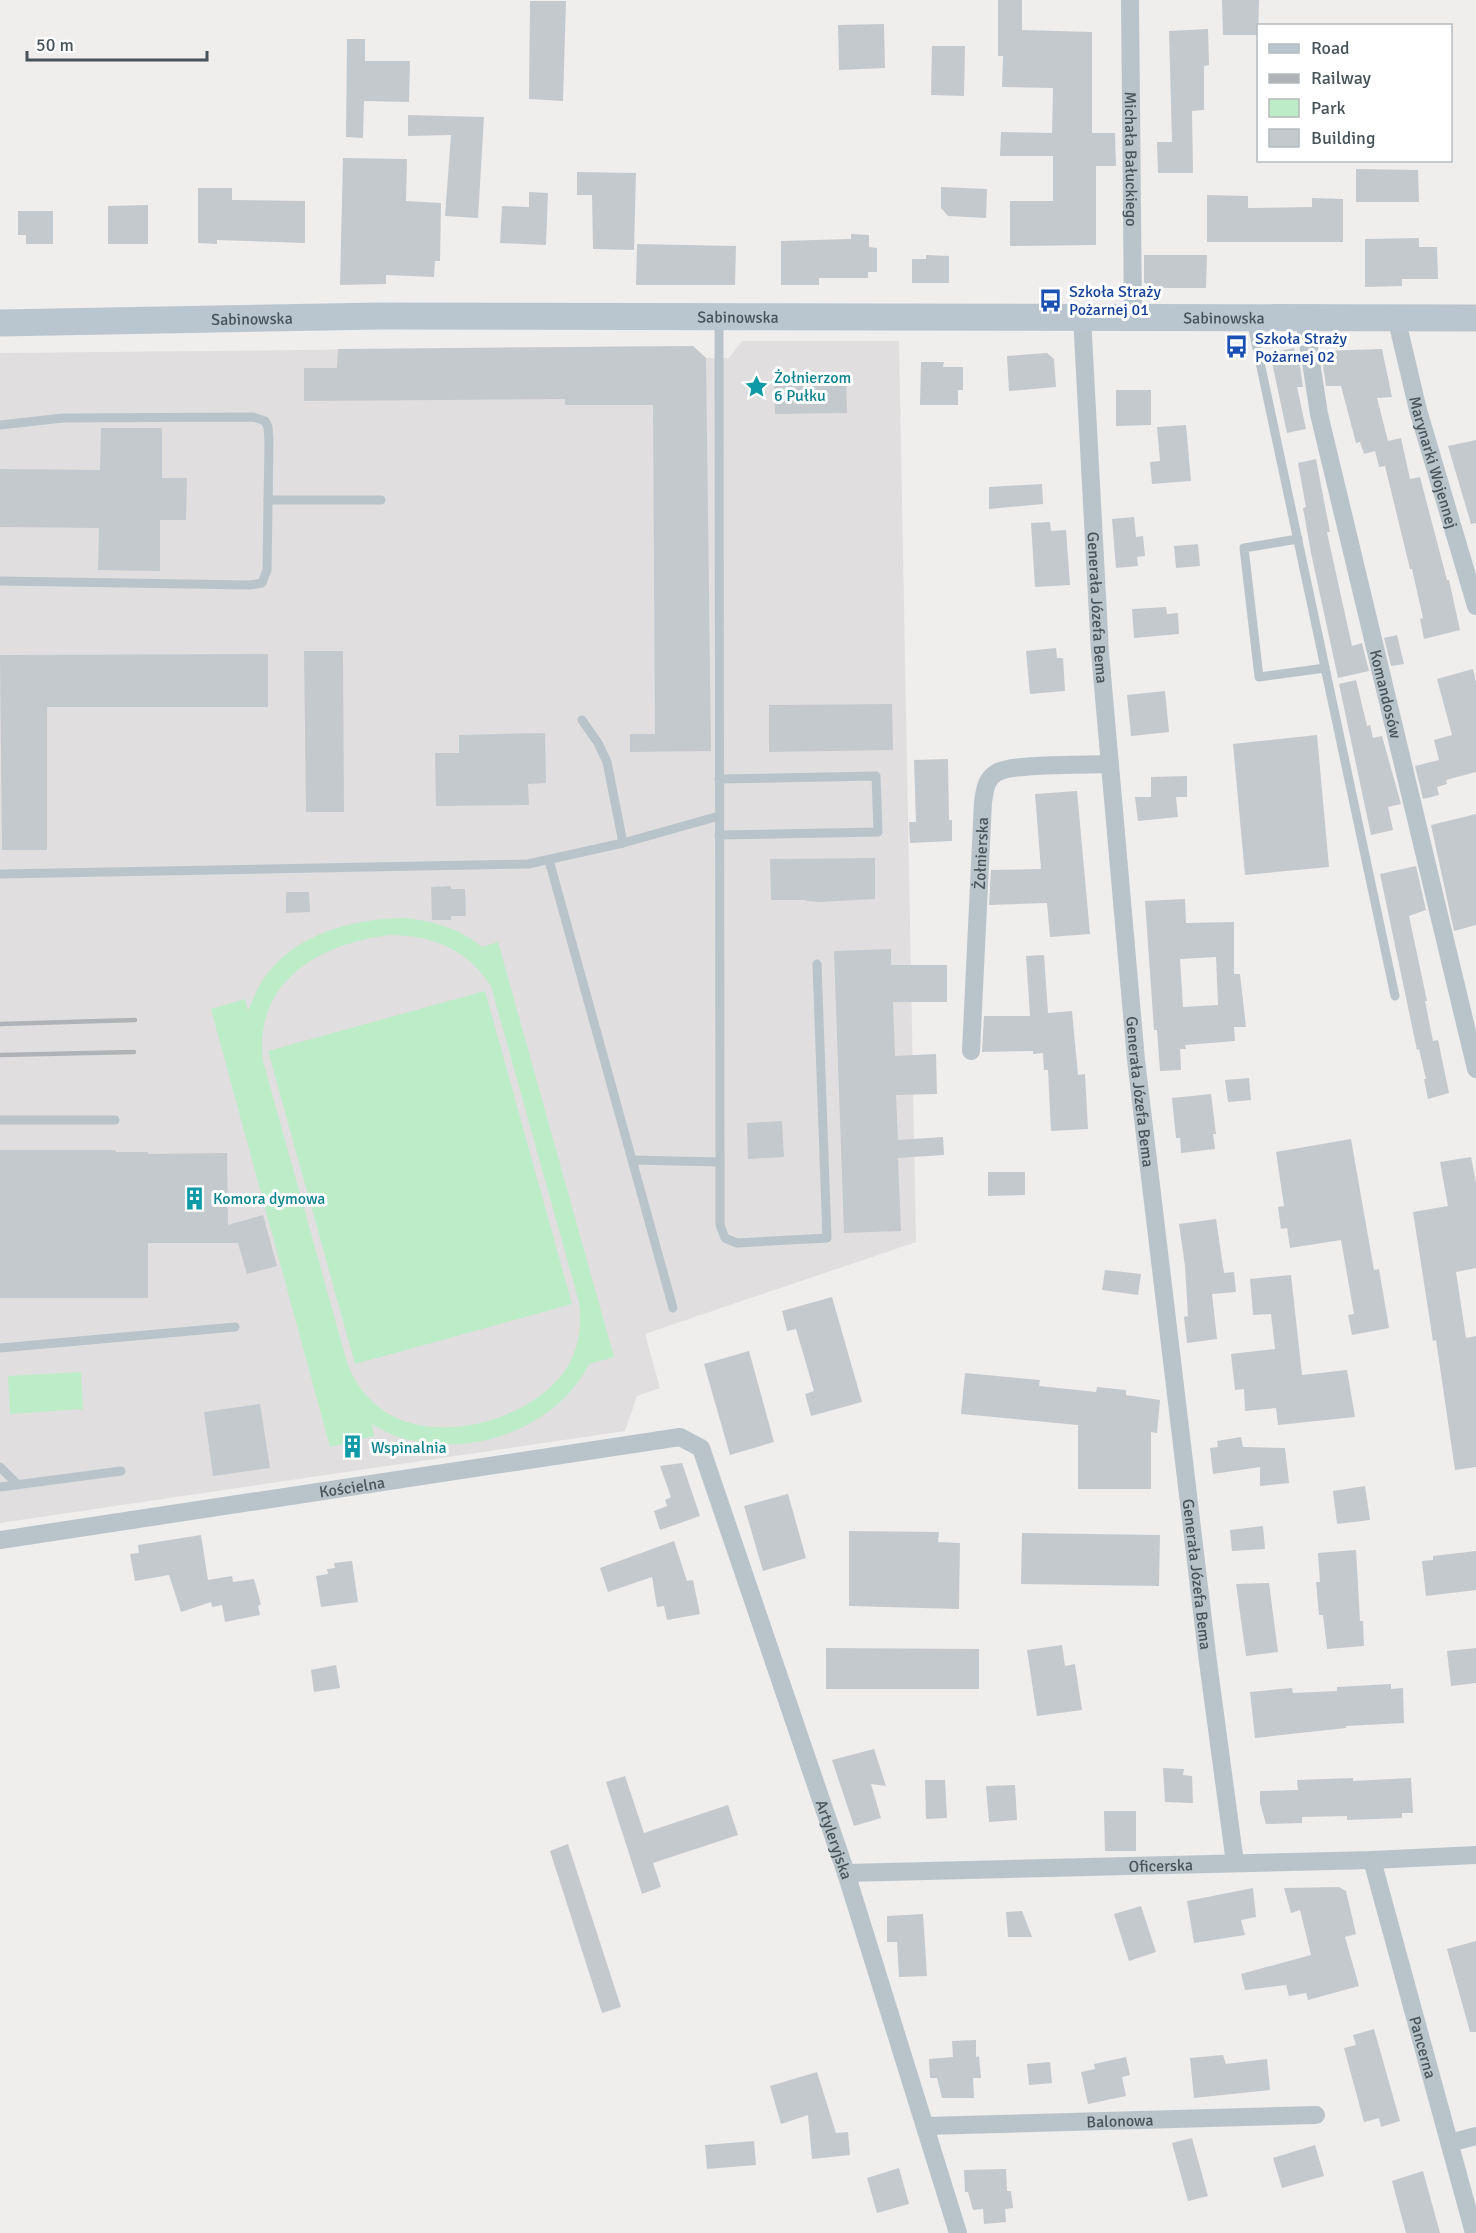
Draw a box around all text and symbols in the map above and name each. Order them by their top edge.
scale bar [27,24,207,62]
legend [1257,24,1452,162]
text: 50 m [36,34,74,56]
text: Road [1311,37,1350,59]
text: Railway [1311,67,1372,89]
street label: Michała Bałuckiego [1120,91,1141,227]
text: Park [1311,97,1346,119]
text: Building [1311,127,1375,149]
place label: Szkoła Straży Pożarnej 01 [1069,282,1161,320]
bus stop icon: Szkoła Straży Pożarnej 01 [1038,287,1064,313]
street label: Sabinowska [697,308,779,328]
street label: Sabinowska [1183,308,1265,329]
street label: Sabinowska [211,309,293,330]
place label: Szkoła Straży Pożarnej 02 [1255,329,1347,367]
bus stop icon: Szkoła Straży Pożarnej 02 [1224,334,1250,360]
place label: Żołnierzom 6 Pułku [774,368,851,406]
place icon: Żołnierzom 6 Pułku [743,373,769,399]
street label: Marynarki Wojennej [1404,394,1462,531]
street label: Generała Józefa Bema [1083,531,1112,684]
street label: Komandosów [1365,648,1406,741]
street label: Żołnierska [970,817,993,890]
street label: Generała Józefa Bema [1121,1015,1158,1168]
building icon: Komora dymowa [182,1185,208,1211]
place label: Komora dymowa [213,1189,325,1209]
building icon: Wspinalnia [340,1434,366,1460]
place label: Wspinalnia [371,1438,447,1458]
street label: Kościelna [318,1473,386,1503]
street label: Generała Józefa Bema [1178,1498,1215,1651]
street label: Artyleryjska [811,1797,856,1882]
street label: Oficerska [1128,1855,1193,1877]
street label: Pancerna [1404,2014,1440,2081]
street label: Balonowa [1086,2111,1154,2132]

